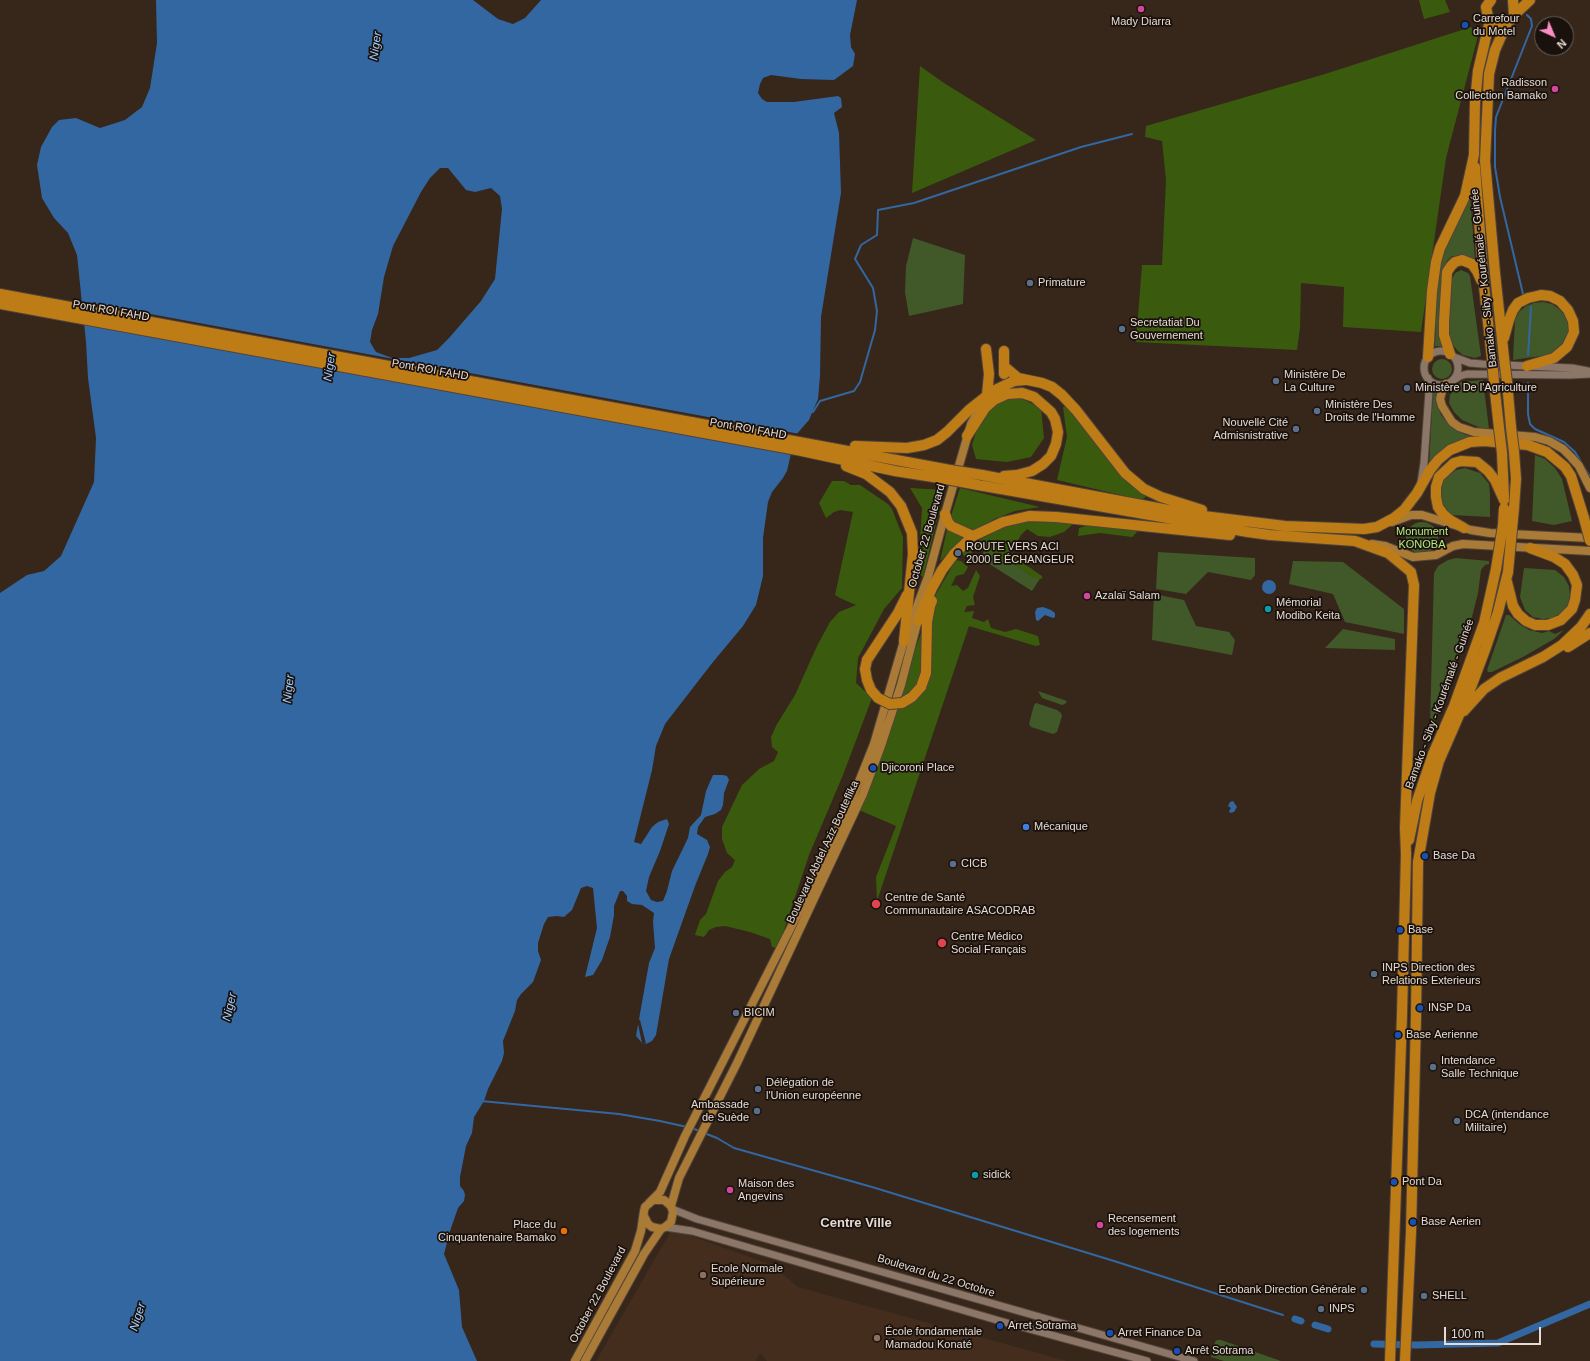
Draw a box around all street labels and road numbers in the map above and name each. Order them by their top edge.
street label: Bamako - Siby - Kourémalé - Guinée [1468,188,1500,368]
street label: Pont ROI FAHD [72,298,150,324]
street label: Pont ROI FAHD [391,357,469,383]
street label: Pont ROI FAHD [709,416,787,442]
street label: October 22 Boulevard [906,483,948,589]
street label: Bamako - Siby - Kourémalé - Guinée [1403,617,1477,791]
street label: Boulevard Abdel Aziz Bouteflika [784,779,862,925]
street label: October 22 Boulevard [567,1245,629,1345]
street label: Boulevard du 22 Octobre [876,1252,996,1300]

